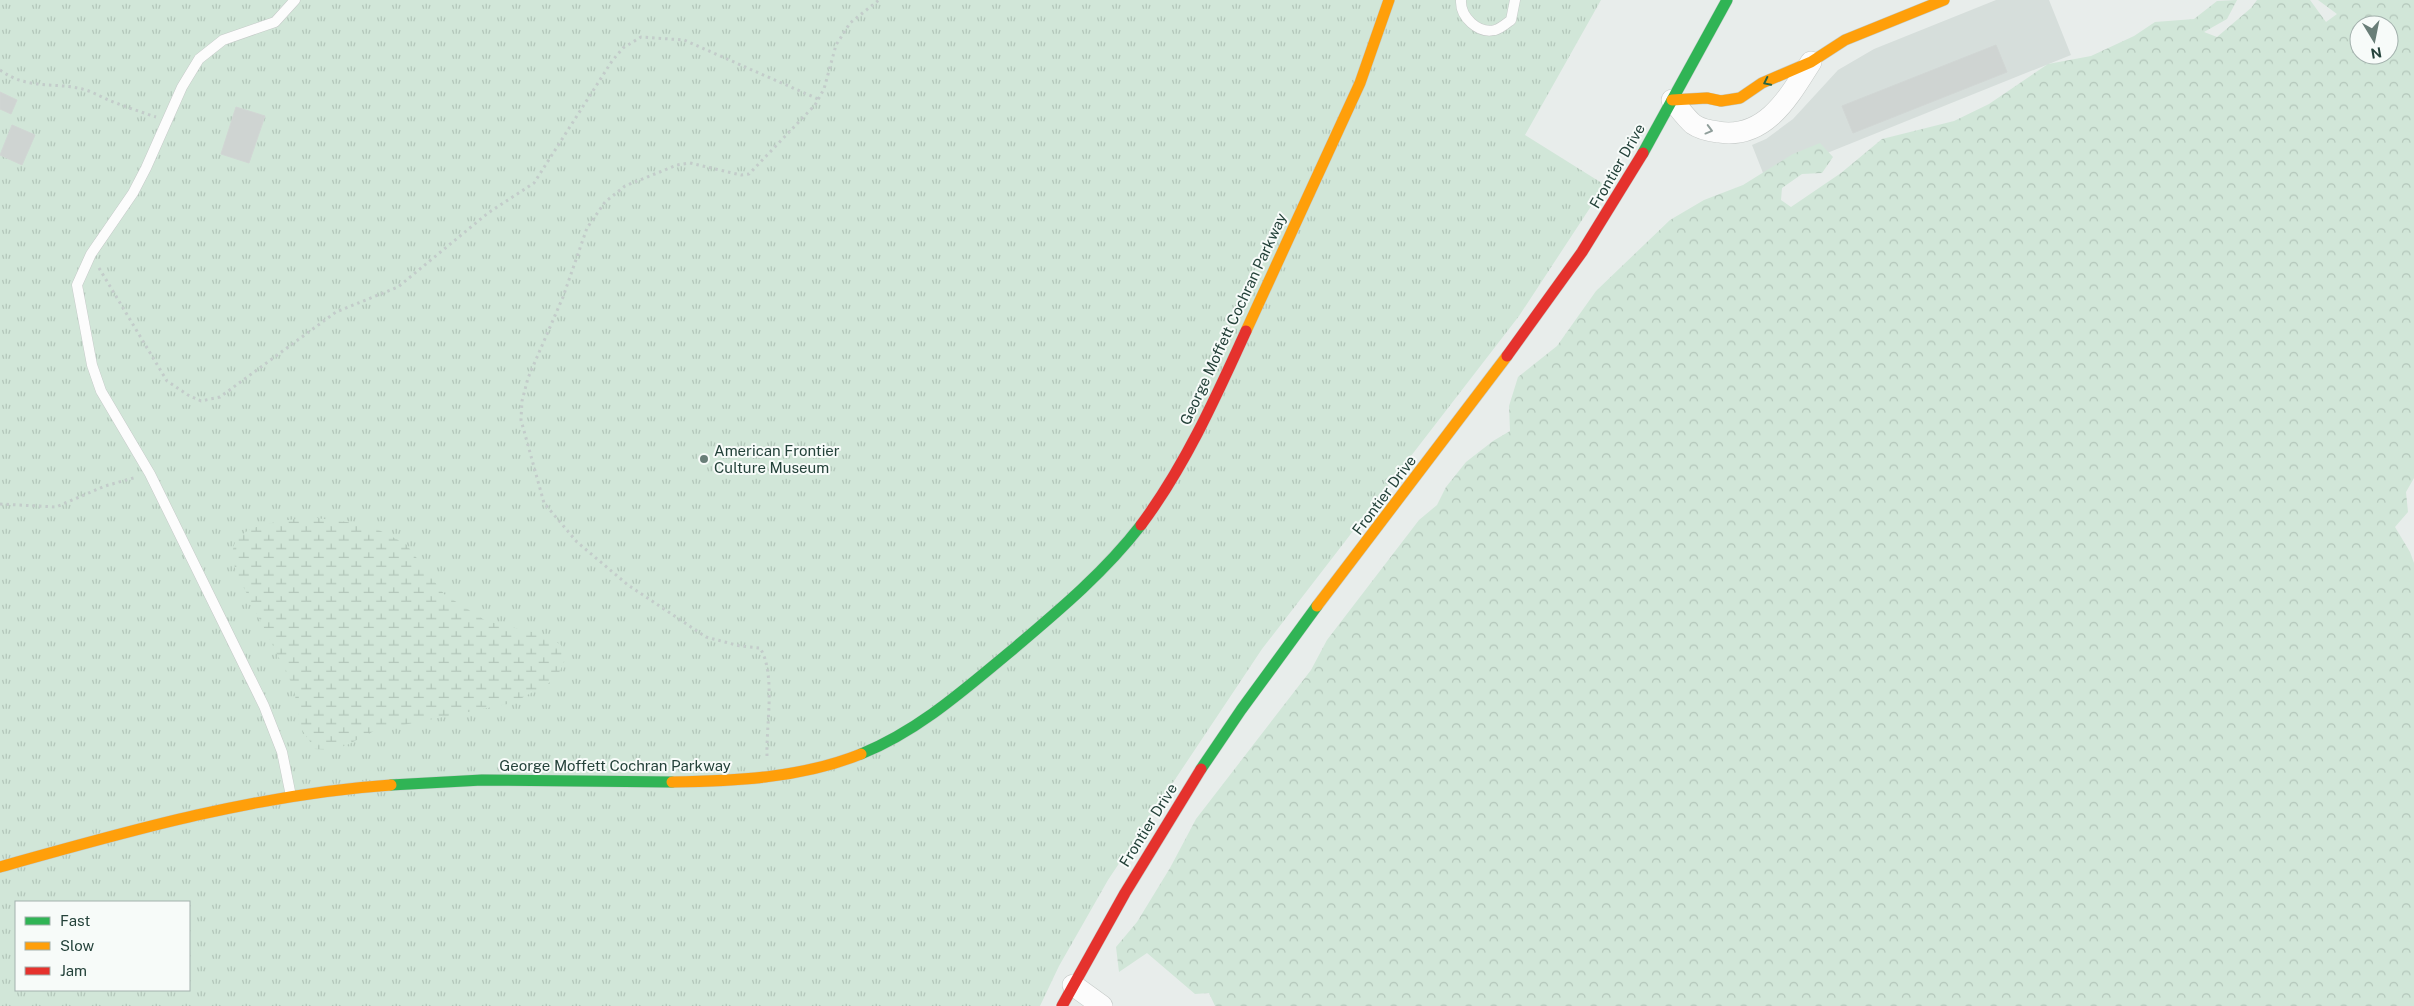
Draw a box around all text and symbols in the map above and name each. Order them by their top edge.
north arrow [2349,15,2399,65]
text: N [2369,44,2383,62]
one-way arrow [1763,75,1772,85]
street label: Frontier Drive [1586,121,1648,211]
one-way arrow [1705,124,1713,135]
street label: George Moffett Cochran Parkway [1176,210,1290,428]
place label: American Frontier Culture Museum [714,442,840,476]
street label: Frontier Drive [1349,452,1419,538]
marker: American Frontier Culture Museum [698,453,710,465]
street label: George Moffett Cochran Parkway [499,757,731,774]
street label: Frontier Drive [1116,780,1180,870]
legend [15,901,190,991]
text: Fast [60,912,90,929]
text: Slow [60,937,95,954]
text: Jam [60,962,87,979]

